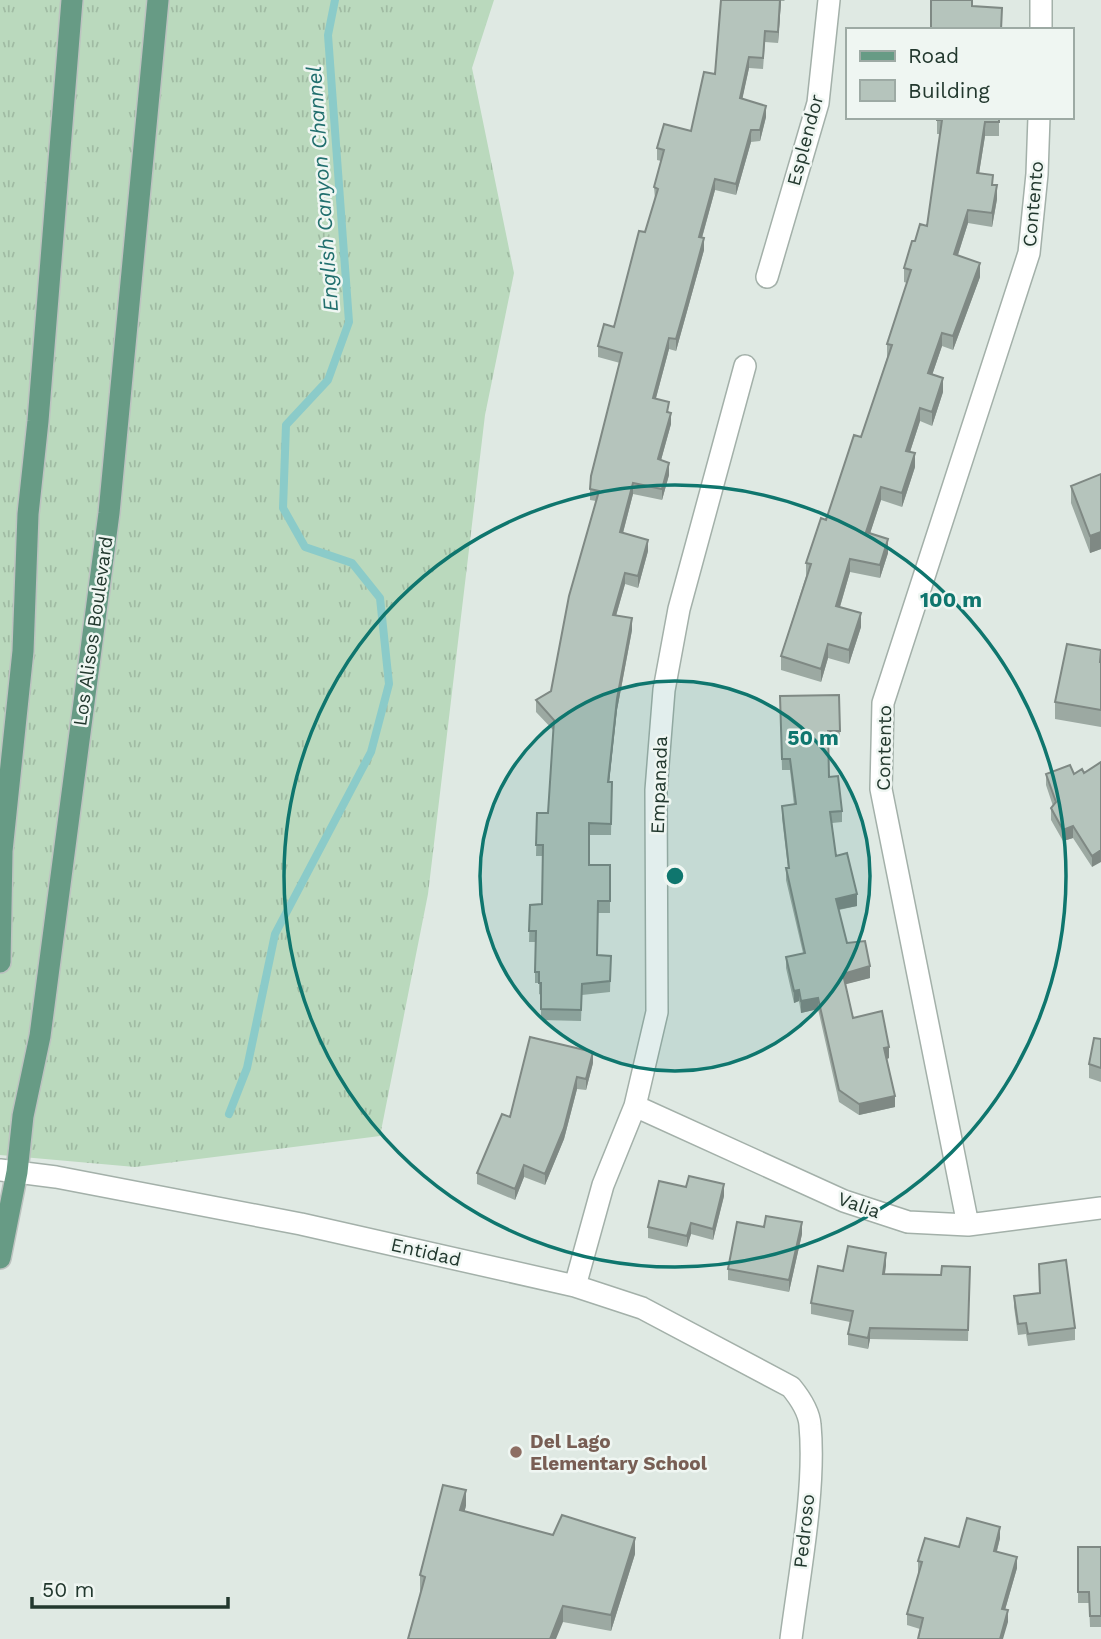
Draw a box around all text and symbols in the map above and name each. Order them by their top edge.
legend [846,28,1073,119]
text: Road [908,43,959,68]
water label: English Canyon Channel [301,65,343,313]
text: Building [908,78,990,103]
street label: Esplendor [782,92,828,188]
street label: Contento [1018,160,1048,248]
street label: Los Alisos Boulevard [68,535,118,727]
text: 100 m [920,587,982,612]
street label: Contento [872,705,896,791]
text: 50 m [787,725,839,750]
street label: Empanada [646,735,672,834]
centre of rings [663,864,687,888]
street label: Valia [835,1187,884,1223]
street label: Entidad [389,1233,463,1271]
place label: Del Lago Elementary School [530,1430,708,1475]
marker: Del Lago Elementary School [508,1444,524,1460]
street label: Pedroso [789,1493,819,1569]
scale bar [32,1566,228,1610]
text: 50 m [42,1577,94,1602]

